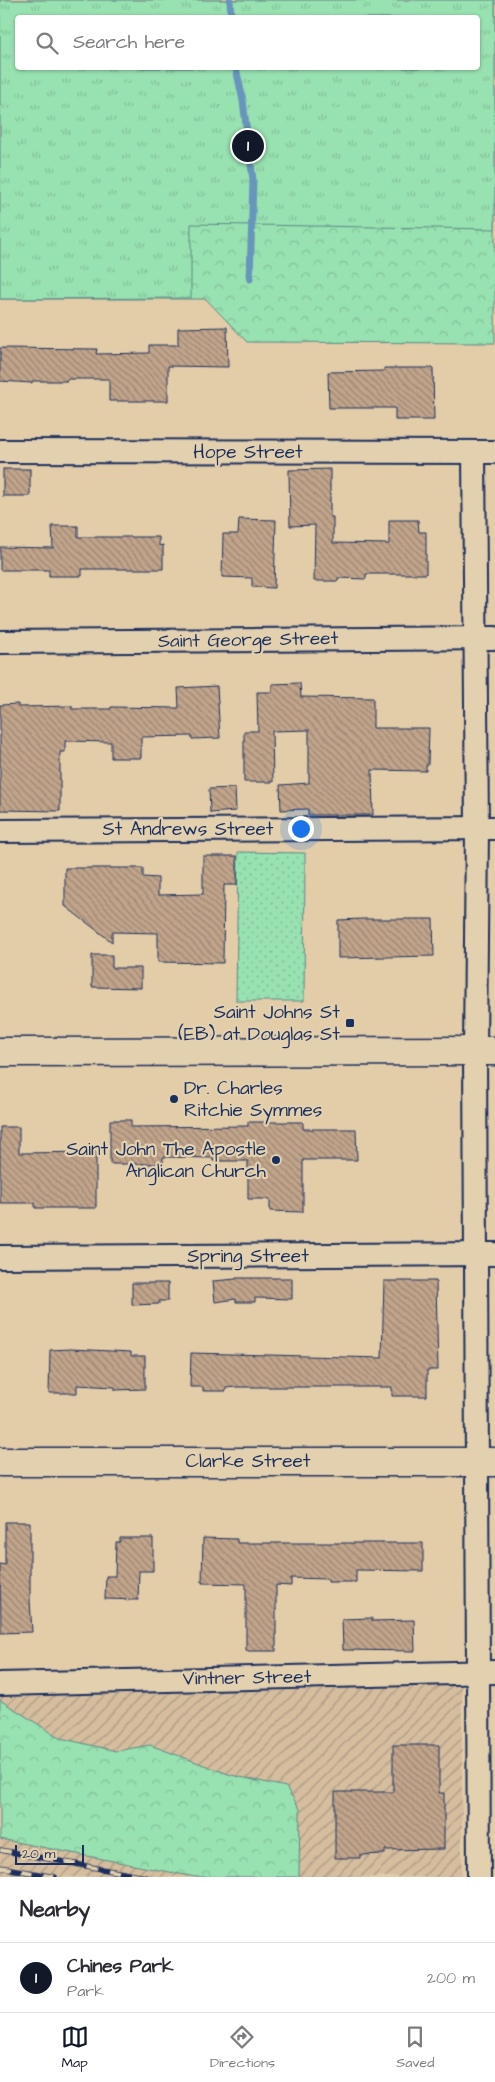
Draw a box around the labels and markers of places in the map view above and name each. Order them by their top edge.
pin: 1 [232,127,264,165]
place label: Saint Johns St (EB) at Douglas St [178,999,340,1049]
marker: Saint Johns St (EB) at Douglas St [344,1017,356,1029]
place label: Dr. Charles Ritchie Symmes [184,1075,322,1125]
marker: Dr. Charles Ritchie Symmes [168,1093,180,1105]
place label: Saint John The Apostle Anglican Church [66,1136,267,1186]
marker: Saint John The Apostle Anglican Church [270,1154,282,1166]

